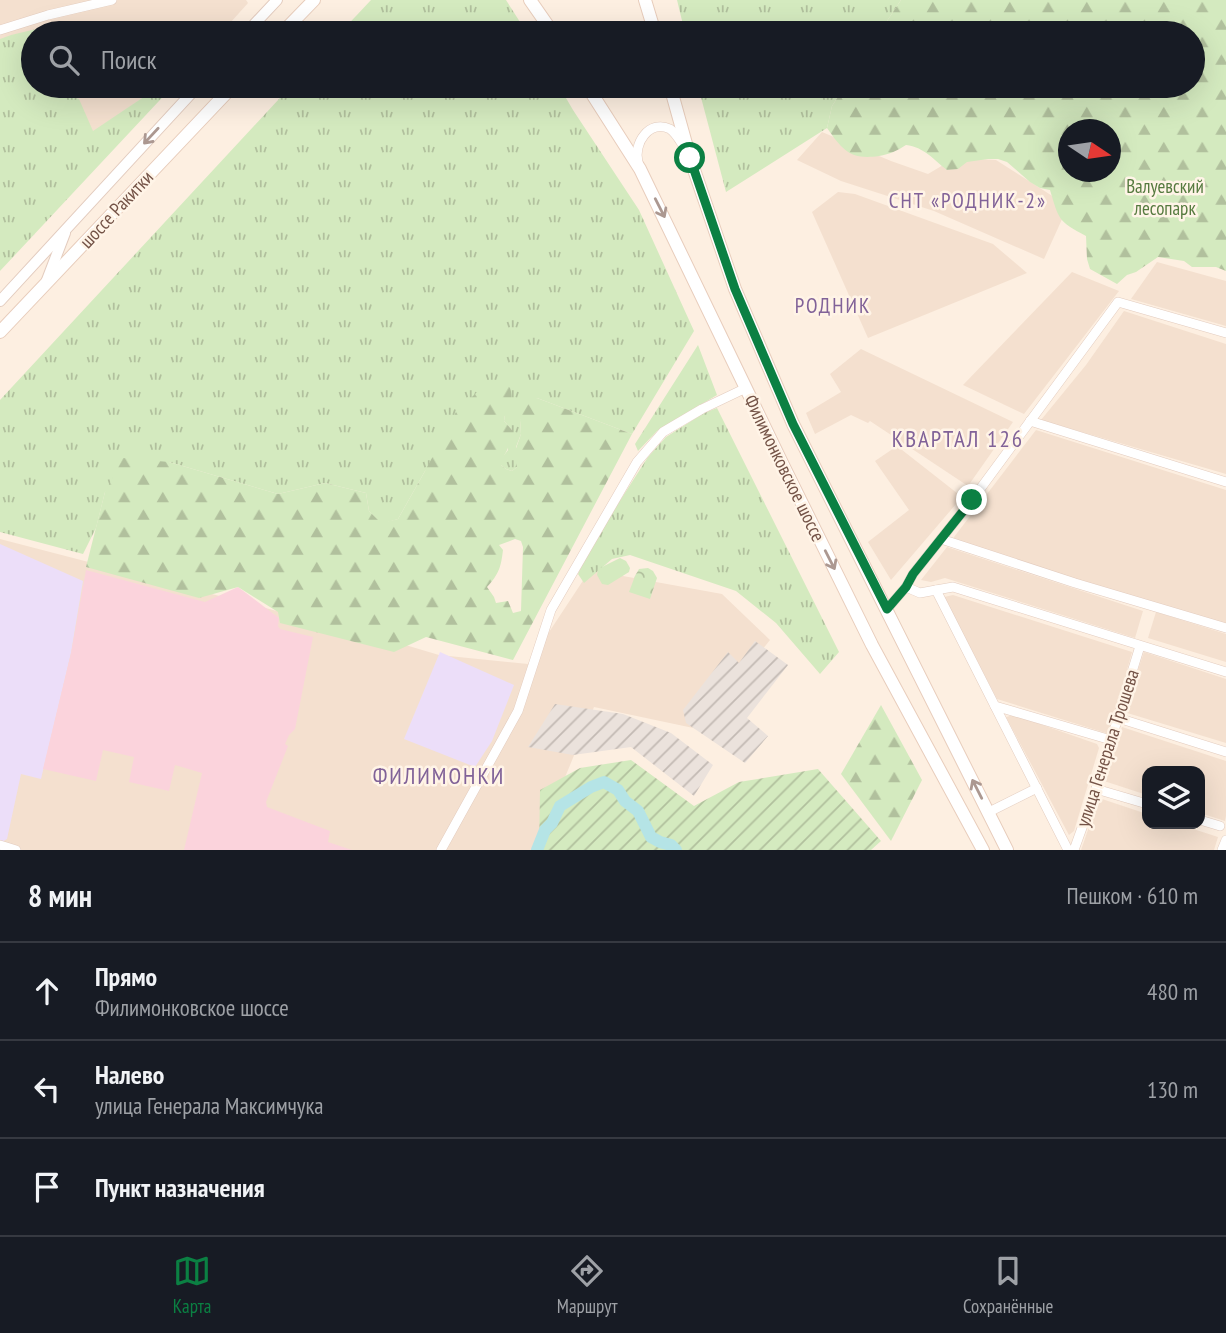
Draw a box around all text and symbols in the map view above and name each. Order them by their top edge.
search box [21,21,1205,98]
icon: search [45,41,83,79]
text: Поиск [101,43,157,76]
north arrow [1058,119,1121,182]
one-way arrow [143,127,160,144]
route start [674,142,705,173]
street label: шоссе Ракитки [74,165,158,253]
park label: Валуевский лесопарк [1126,174,1204,220]
district label: СНТ «РОДНИК-2» [889,187,1047,214]
one-way arrow [653,197,667,217]
district label: РОДНИК [795,292,871,319]
street label: Филимонковское шоссе [739,391,831,545]
district label: КВАРТАЛ 126 [892,424,1024,453]
route end [956,484,987,515]
one-way arrow [823,549,837,570]
street label: улица Генерала Трошева [1070,666,1144,830]
district label: ФИЛИМОНКИ [373,761,505,790]
map controls [1142,766,1205,829]
button: layers [1142,766,1205,829]
one-way arrow [970,779,984,800]
text: 8 мин [28,876,92,915]
text: Пешком · 610 m [1067,881,1198,910]
text: Прямо [95,960,157,993]
icon: ahead [28,972,66,1010]
text: 480 m [1147,977,1198,1006]
text: Филимонковское шоссе [95,993,289,1022]
text: Налево [95,1058,164,1091]
icon: left [28,1070,66,1108]
text: 130 m [1147,1075,1198,1104]
text: улица Генерала Максимчука [95,1091,324,1120]
icon: arrive [28,1168,66,1206]
text: Пункт назначения [95,1171,265,1204]
tab: Карта [173,1252,211,1318]
tab: Маршрут [557,1252,617,1318]
tab: Сохранённые [963,1252,1053,1318]

